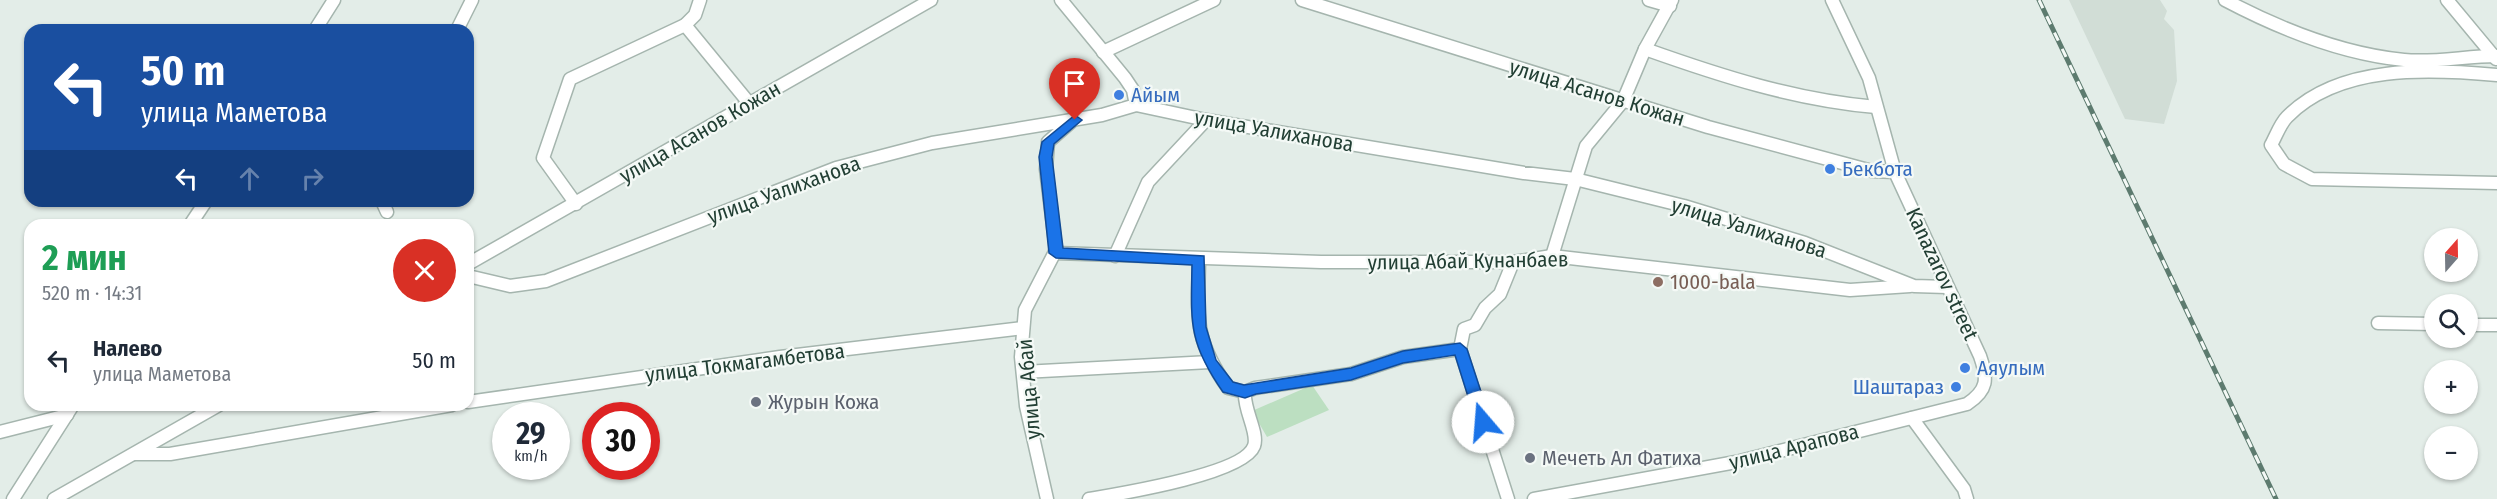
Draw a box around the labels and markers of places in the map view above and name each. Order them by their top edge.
pin [1049,58,1100,120]
place label: Айым [1131,82,1180,108]
marker: Айым [1112,88,1126,102]
place label: Бекбота [1842,156,1913,182]
marker: Бекбота [1823,162,1837,176]
place label: 1000-bala [1670,269,1756,295]
marker: 1000-bala [1651,275,1665,289]
place label: Аяулым [1977,355,2045,381]
marker: Аяулым [1958,361,1972,375]
place label: Шаштараз [1853,374,1944,400]
marker: Шаштараз [1949,380,1963,394]
place label: Журын Кожа [768,389,879,415]
marker: Журын Кожа [749,395,763,409]
place label: Мечеть Ал Фатиха [1542,445,1702,471]
marker: Мечеть Ал Фатиха [1523,451,1537,465]

